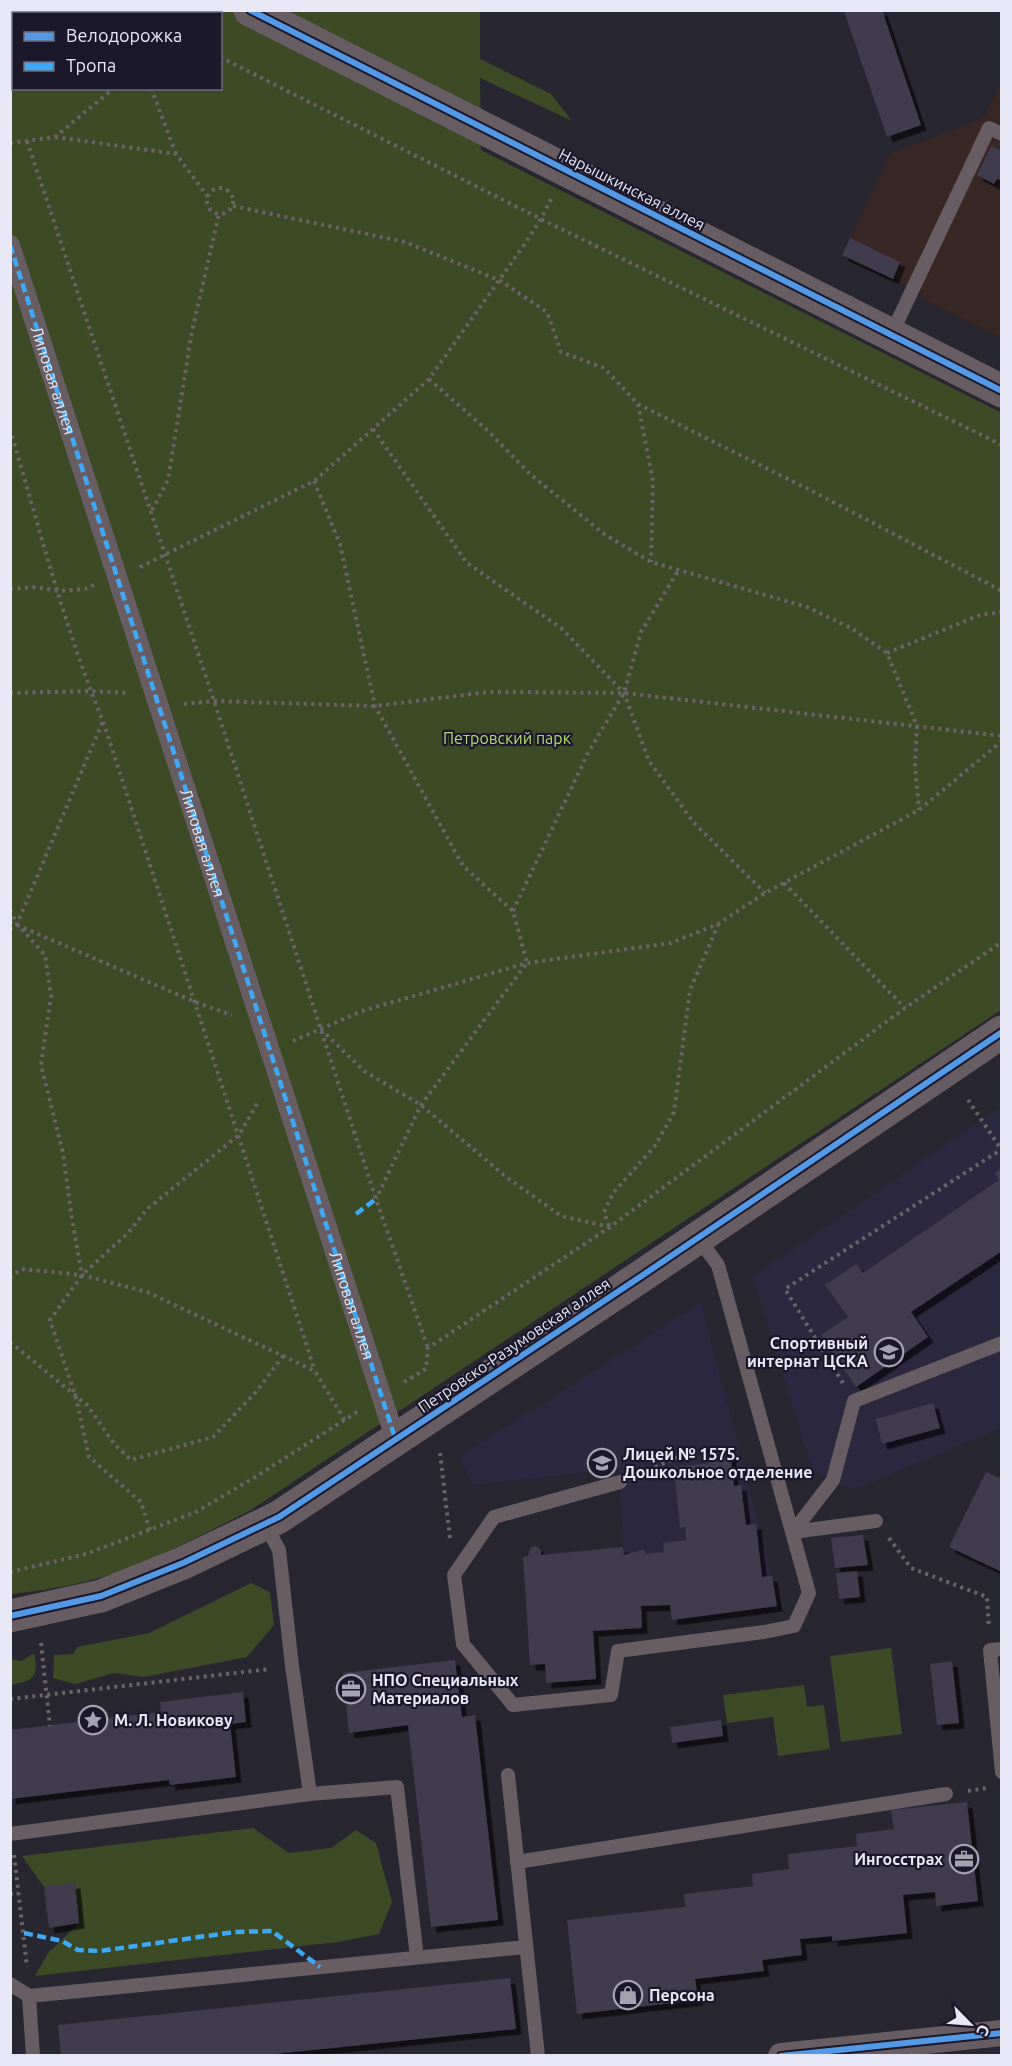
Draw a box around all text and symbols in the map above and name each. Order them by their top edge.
legend [12,12,222,90]
text: Велодорожка [66,25,182,45]
text: Тропа [66,55,116,75]
street label: Нарышкинская аллея [556,144,708,234]
street label: Липовая аллея [28,324,80,437]
park label: Петровский парк [443,729,571,747]
street label: Липовая аллея [177,786,229,899]
street label: Липовая аллея [326,1249,378,1362]
street label: Петровско-Разумовская аллея [415,1274,613,1416]
place label: Спортивный интернат ЦСКА [747,1334,869,1370]
school or university icon: Спортивный интернат ЦСКА [873,1336,905,1368]
place label: Лицей № 1575. Дошкольное отделение [623,1445,812,1481]
school or university icon: Лицей № 1575. Дошкольное отделение [586,1447,618,1479]
place label: НПО Специальных Материалов [372,1671,519,1707]
office icon: НПО Специальных Материалов [335,1673,367,1705]
place icon: М. Л. Новикову [77,1704,109,1736]
place label: М. Л. Новикову [114,1711,233,1729]
office icon: Ингосстрах [948,1843,980,1875]
place label: Ингосстрах [854,1850,943,1868]
shop icon: Персона [612,1979,644,2011]
place label: Персона [649,1986,715,2004]
north arrow [940,1994,1000,2054]
text: С [973,2022,994,2039]

